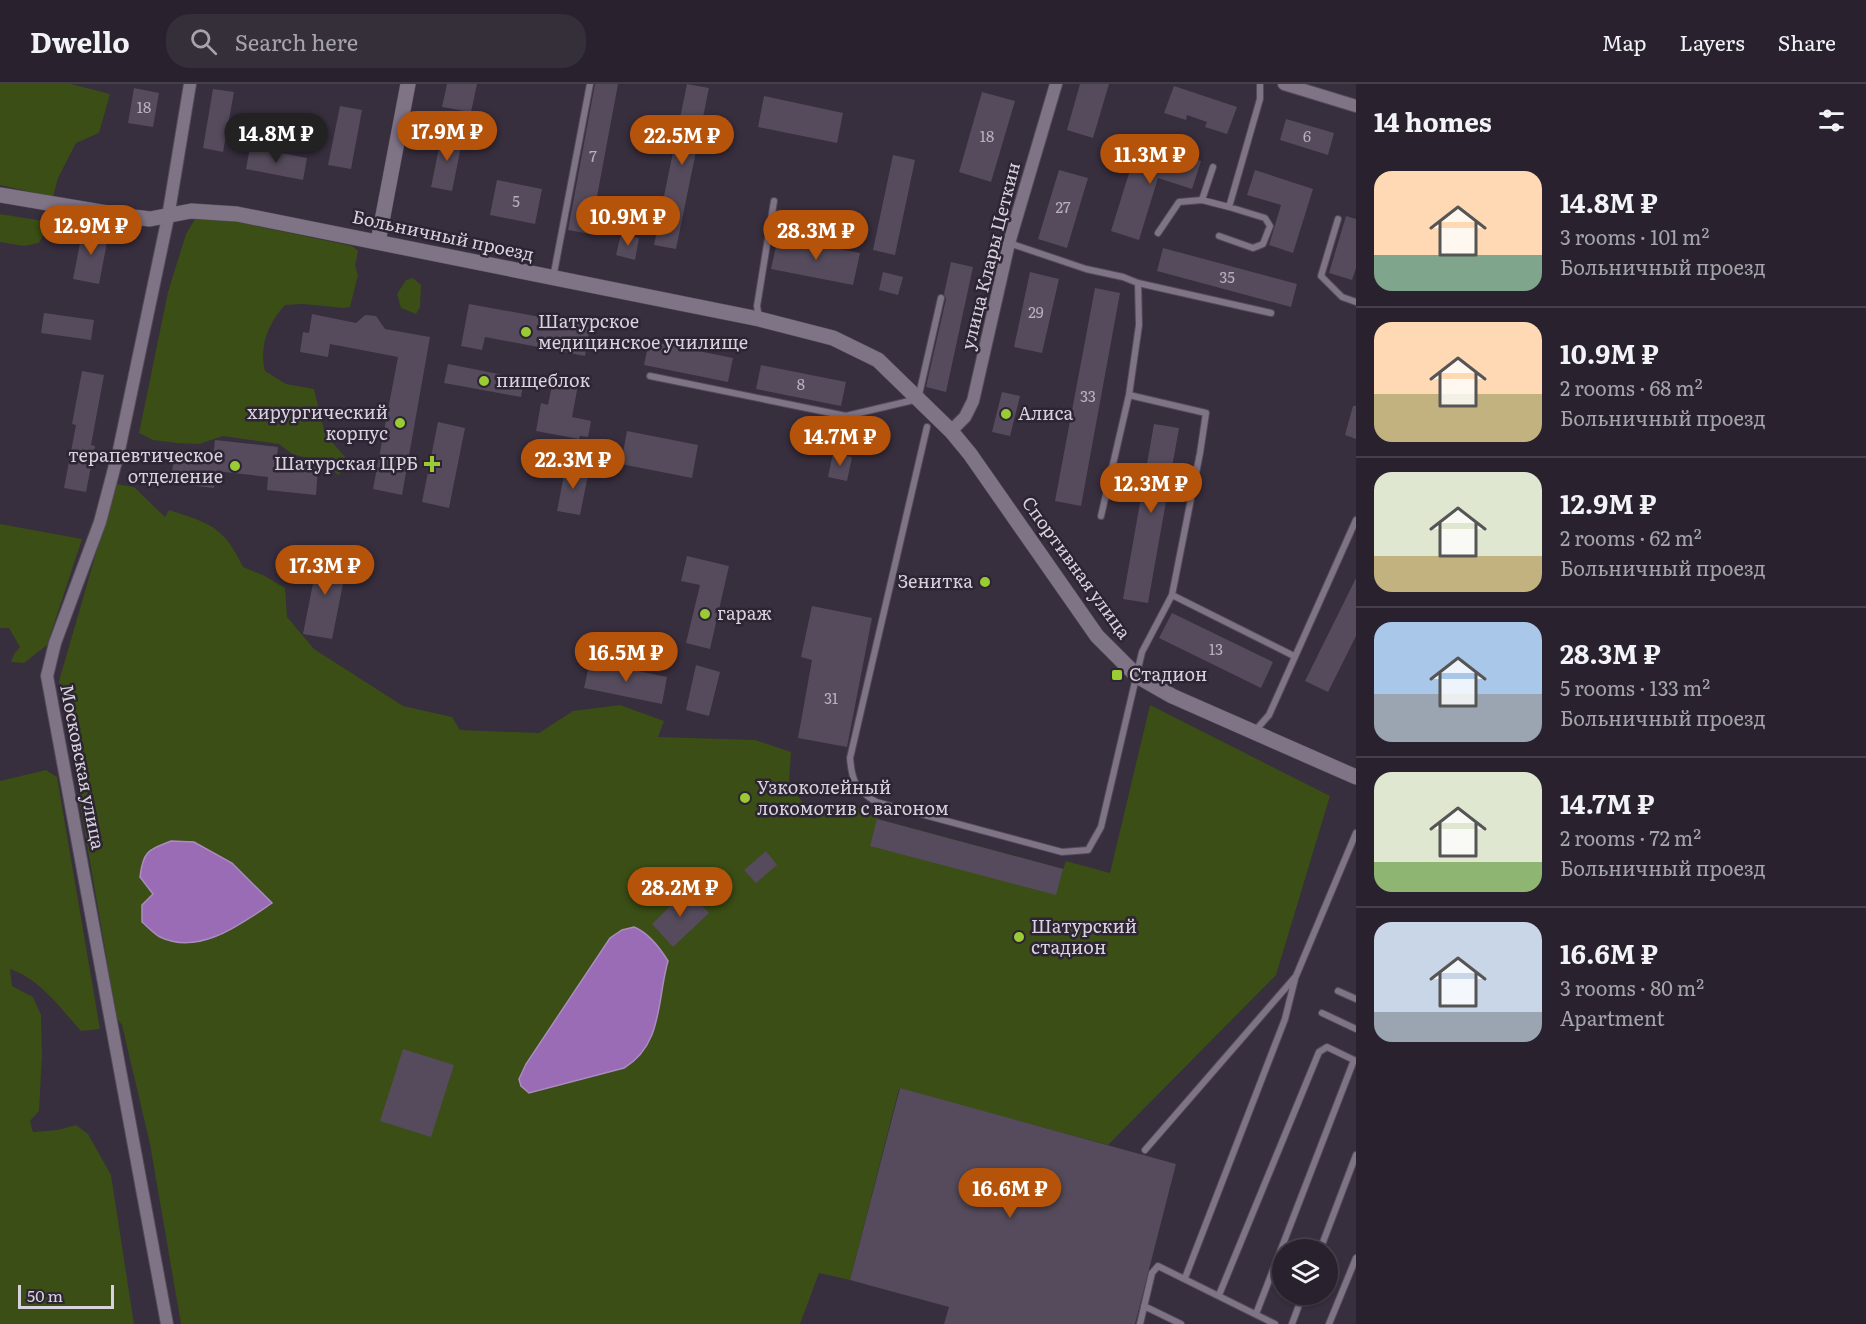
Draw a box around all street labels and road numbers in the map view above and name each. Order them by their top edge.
street label: улица Клары Цеткин [953,159,1026,352]
street label: Больничный проезд [350,202,537,267]
street label: Спортивная улица [1016,490,1138,644]
street label: Московская улица [54,682,113,852]

